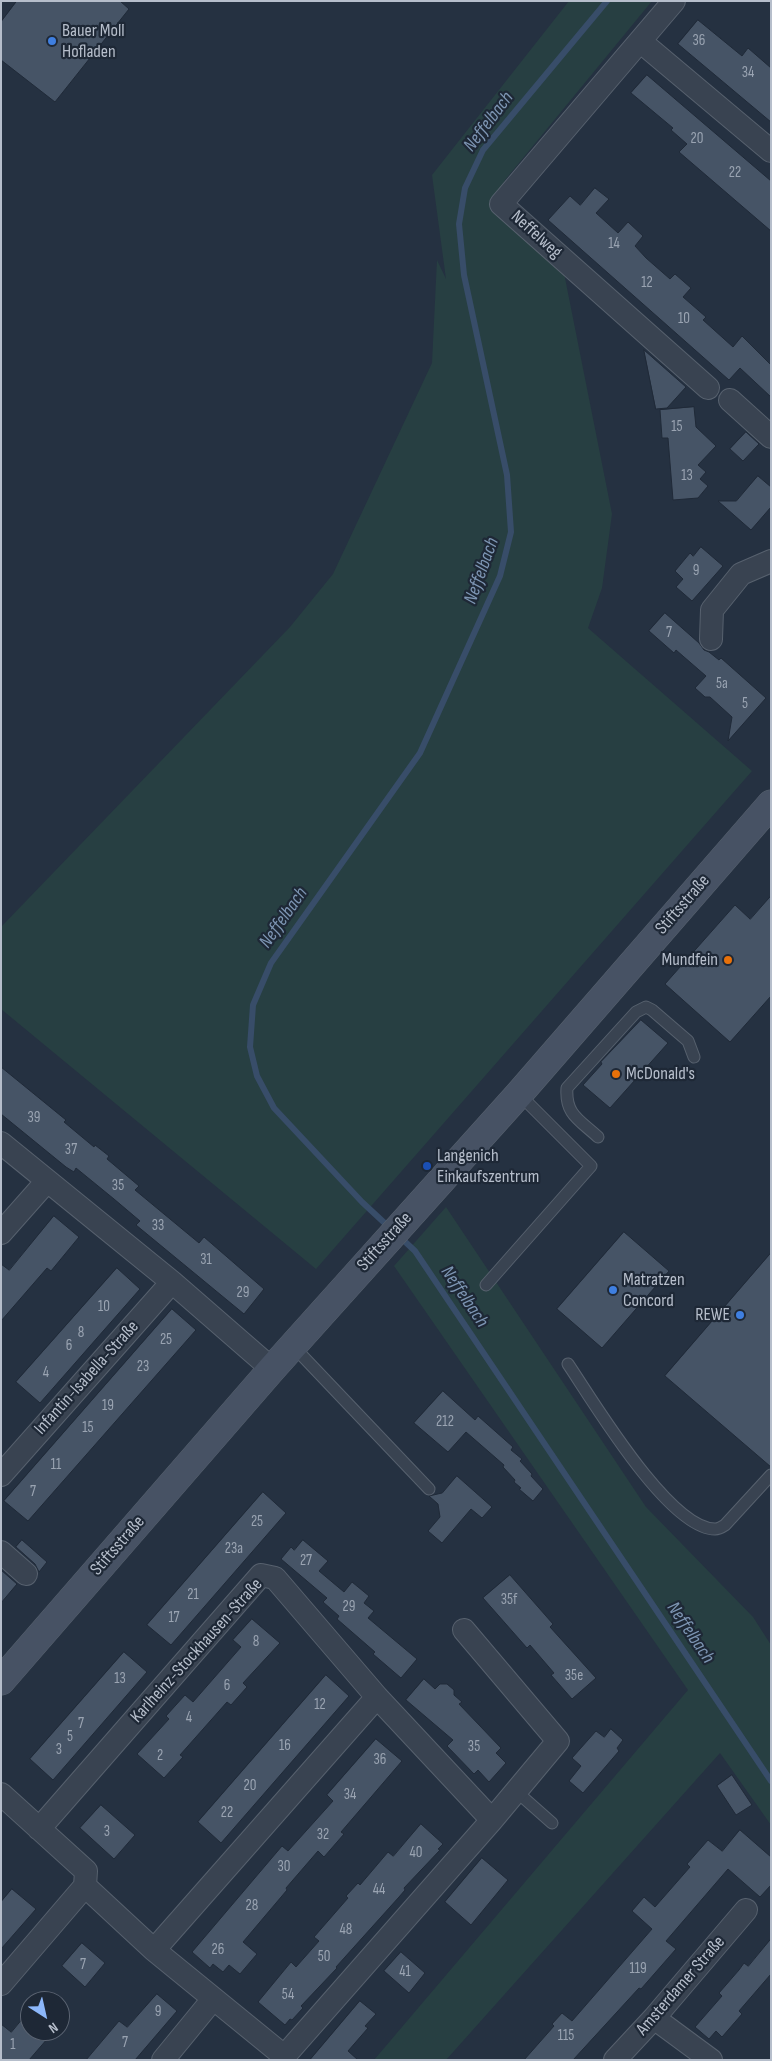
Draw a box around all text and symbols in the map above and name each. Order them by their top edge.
place label: Bauer Moll Hofladen [62,20,125,62]
house number: 36 [693,32,705,50]
marker: Bauer Moll Hofladen [46,35,58,47]
house number: 34 [742,64,754,82]
water label: Neffelbach [459,88,519,156]
house number: 20 [691,130,703,148]
house number: 22 [729,164,741,182]
street label: Neffelweg [506,206,566,264]
house number: 14 [608,235,620,253]
house number: 12 [641,274,653,292]
house number: 10 [678,310,690,328]
house number: 15 [671,418,683,436]
house number: 13 [681,467,693,485]
water label: Neffelbach [459,535,505,607]
house number: 9 [693,562,699,580]
house number: 7 [666,624,672,642]
house number: 5a [716,675,728,693]
house number: 5 [742,695,748,713]
street label: Stiftsstraße [651,871,715,939]
water label: Neffelbach [255,883,313,953]
place label: Mundfein [661,949,718,971]
marker: Mundfein [722,954,734,966]
place label: McDonald's [626,1063,695,1085]
marker: McDonald's [610,1068,622,1080]
house number: 39 [28,1109,40,1127]
house number: 37 [65,1141,77,1159]
place label: Langenich Einkaufszentrum [437,1145,539,1188]
marker: Langenich Einkaufszentrum [421,1160,433,1172]
house number: 35 [112,1177,124,1195]
street label: Stiftsstraße [353,1208,417,1276]
house number: 33 [152,1217,164,1235]
house number: 31 [200,1251,212,1269]
water label: Neffelbach [435,1262,493,1332]
place label: Matratzen Concord [623,1269,685,1312]
house number: 29 [237,1284,249,1302]
marker: Matratzen Concord [607,1284,619,1296]
house number: 10 [98,1298,110,1316]
place label: REWE [695,1304,730,1326]
marker: REWE [734,1309,746,1321]
street label: Infantin-Isabella-Straße [30,1317,144,1439]
house number: 8 [78,1324,84,1342]
house number: 25 [160,1331,172,1349]
house number: 6 [66,1337,72,1355]
house number: 23 [137,1358,149,1376]
house number: 4 [43,1364,49,1382]
house number: 19 [102,1397,114,1415]
house number: 212 [436,1413,454,1431]
house number: 15 [82,1419,94,1437]
house number: 11 [51,1456,61,1474]
house number: 7 [30,1483,36,1501]
street label: Stiftsstraße [86,1512,150,1580]
house number: 25 [251,1513,263,1531]
house number: 23a [225,1540,243,1558]
house number: 27 [300,1552,312,1570]
street label: Karlheinz-Stockhausen-Straße [126,1574,268,1728]
house number: 21 [187,1586,199,1604]
house number: 35f [501,1591,517,1609]
house number: 29 [343,1598,355,1616]
water label: Neffelbach [661,1598,719,1668]
house number: 17 [168,1609,180,1627]
house number: 8 [253,1633,259,1651]
house number: 35e [565,1667,583,1685]
house number: 13 [114,1670,126,1688]
house number: 6 [224,1677,230,1695]
house number: 12 [314,1696,326,1714]
house number: 4 [186,1709,192,1727]
house number: 7 [78,1715,84,1733]
house number: 5 [67,1728,73,1746]
house number: 16 [279,1737,291,1755]
house number: 35 [468,1738,480,1756]
house number: 3 [56,1741,62,1759]
house number: 2 [157,1747,163,1765]
house number: 36 [374,1751,386,1769]
house number: 20 [244,1777,256,1795]
house number: 34 [344,1786,356,1804]
house number: 22 [221,1804,233,1822]
house number: 3 [104,1823,110,1841]
house number: 32 [317,1826,329,1844]
house number: 40 [410,1844,422,1862]
house number: 30 [278,1858,290,1876]
house number: 44 [373,1881,385,1899]
house number: 28 [246,1897,258,1915]
house number: 48 [340,1921,352,1939]
street label: Amsterdamer Straße [632,1932,730,2040]
house number: 26 [212,1941,224,1959]
house number: 50 [318,1948,330,1966]
house number: 7 [80,1956,86,1974]
house number: 119 [629,1960,647,1978]
house number: 41 [399,1963,411,1981]
house number: 54 [282,1986,294,2004]
north arrow [20,1991,70,2041]
house number: 9 [155,2003,161,2021]
text: N [45,2019,61,2037]
house number: 115 [558,2027,574,2045]
house number: 7 [122,2034,128,2052]
house number: 1 [10,2036,16,2054]

